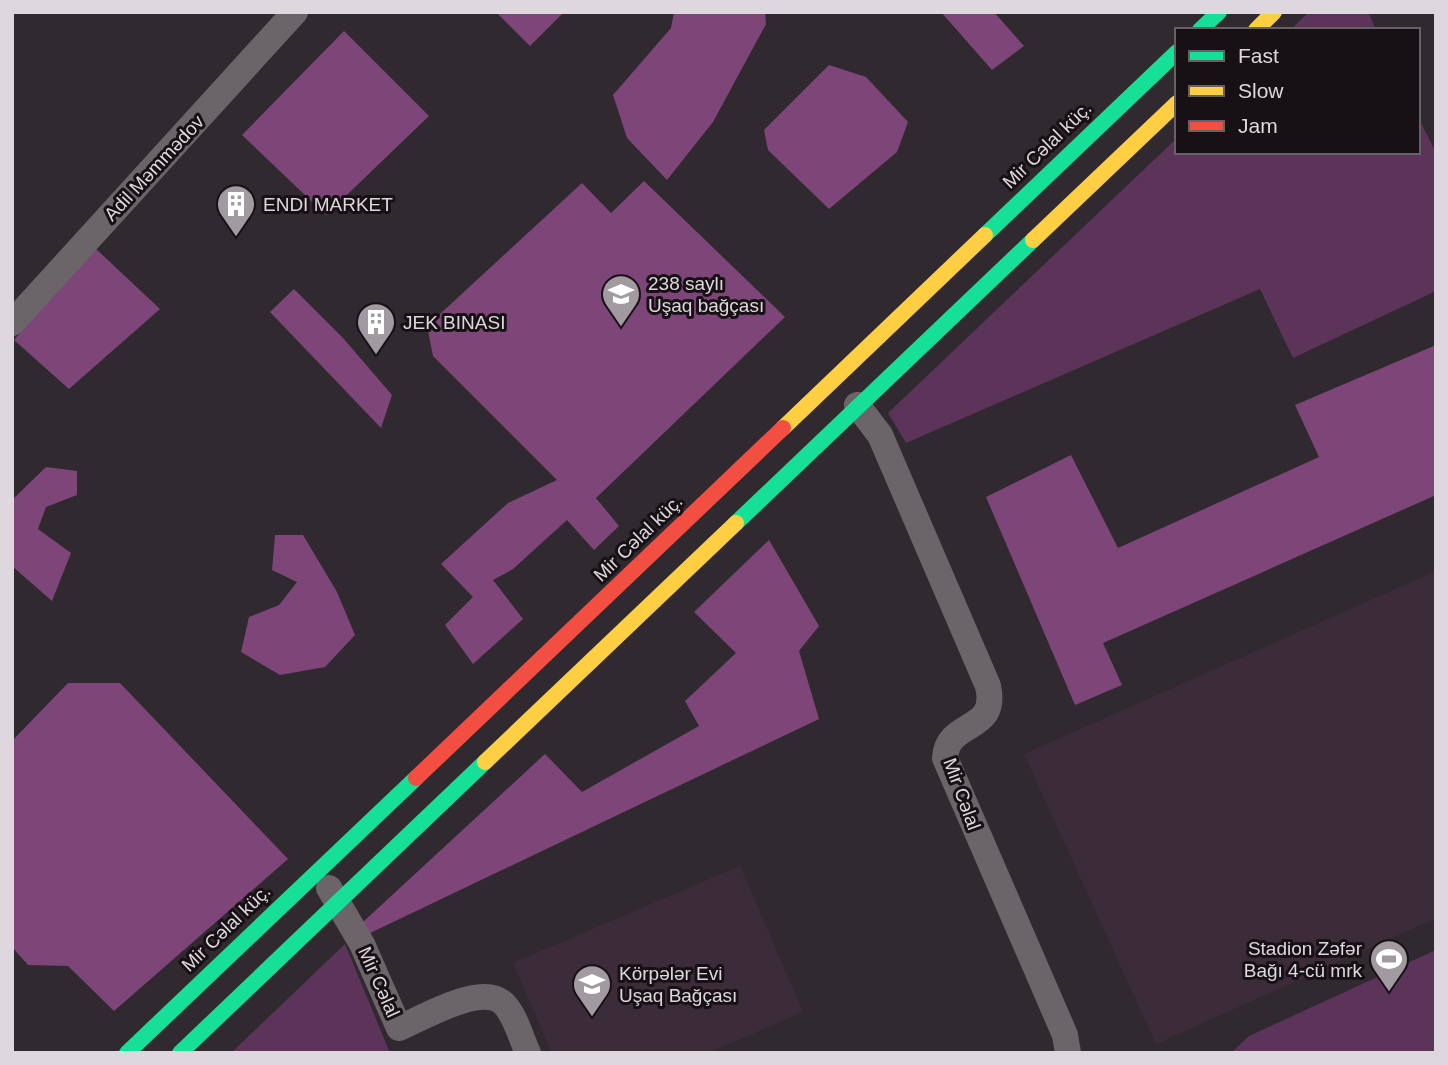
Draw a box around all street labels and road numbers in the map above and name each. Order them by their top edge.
street label: Mir Cəlal küç. [998,97,1096,193]
street label: Adil Məmmədov [100,111,208,225]
street label: Mir Cəlal küç. [589,490,687,586]
street label: Mir Cəlal [939,755,985,833]
street label: Mir Cəlal küç. [177,880,275,976]
street label: Mir Cəlal [354,943,404,1021]

